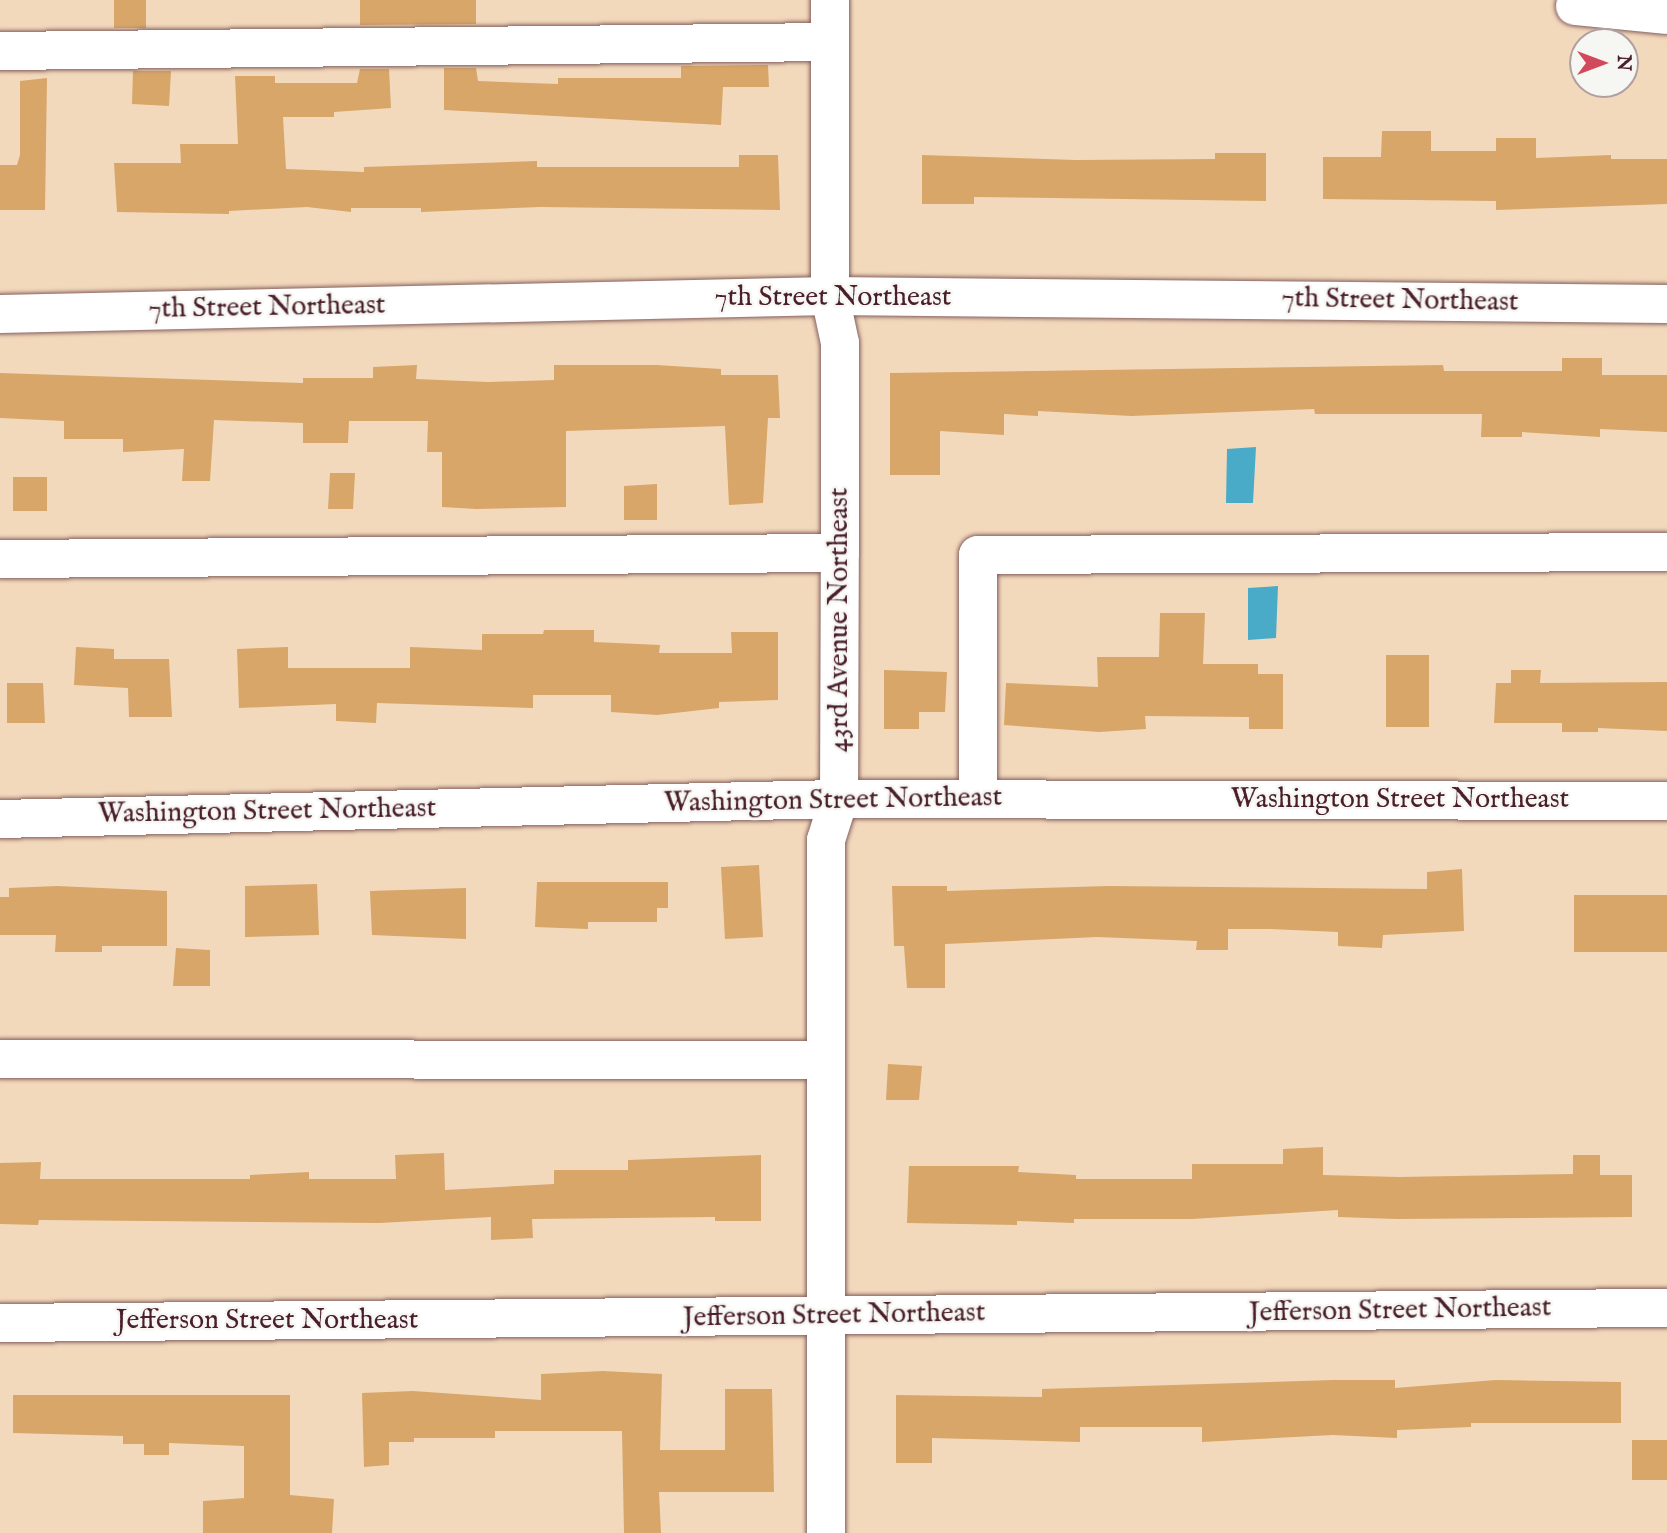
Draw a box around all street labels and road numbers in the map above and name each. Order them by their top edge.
street label: 7th Street Northeast [715,281,951,315]
street label: 7th Street Northeast [1281,282,1519,320]
street label: 7th Street Northeast [148,289,386,327]
street label: 43rd Avenue Northeast [823,488,857,752]
street label: Washington Street Northeast [664,781,1002,821]
street label: Washington Street Northeast [1231,783,1569,817]
street label: Washington Street Northeast [98,792,436,832]
street label: Jefferson Street Northeast [1248,1292,1552,1330]
street label: Jefferson Street Northeast [682,1297,986,1335]
street label: Jefferson Street Northeast [116,1304,418,1338]

